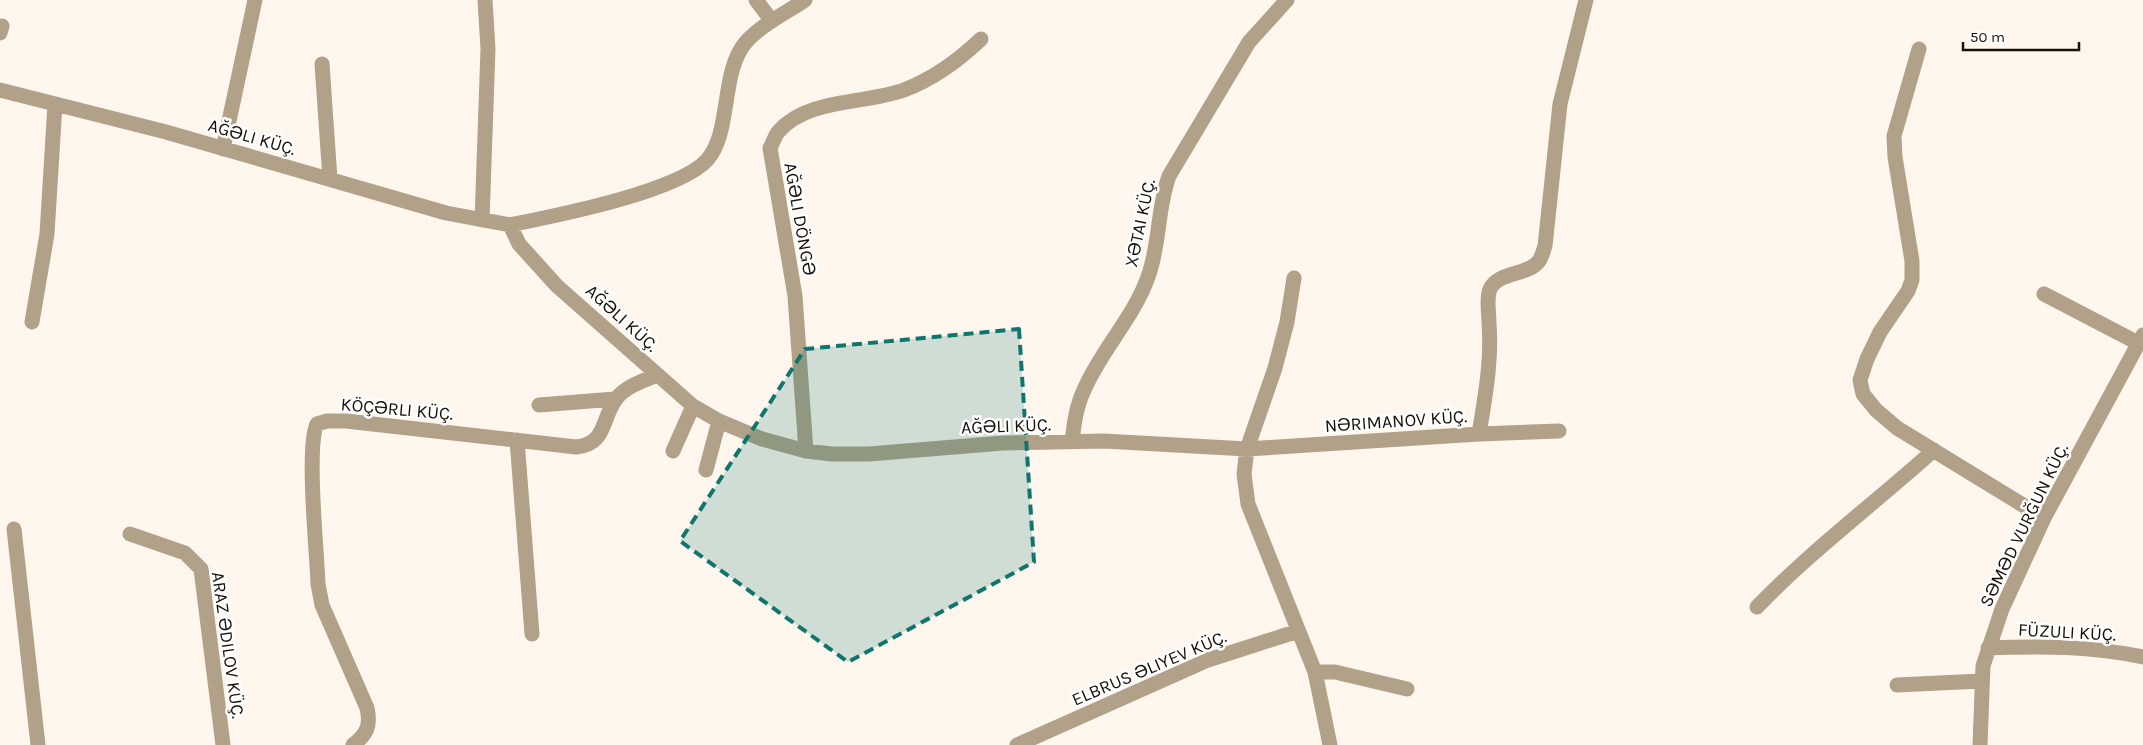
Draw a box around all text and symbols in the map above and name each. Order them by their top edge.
scale bar [1963,20,2079,52]
text: 50 m [1970,28,2005,46]
street label: AĞƏLI KÜÇ. [206,114,298,160]
street label: AĞƏLI DÖNGƏ [779,161,821,277]
street label: XƏTAI KÜÇ. [1120,177,1160,269]
street label: AĞƏLI KÜÇ. [581,280,663,356]
street label: KÖÇƏRLI KÜÇ. [340,393,454,425]
street label: NƏRIMANOV KÜÇ. [1324,405,1468,437]
street label: AĞƏLI KÜÇ. [961,413,1051,439]
street label: SƏMƏD VURĞUN KÜÇ. [1975,440,2073,610]
street label: ARAZ ƏDILOV KÜÇ. [207,570,249,720]
street label: FÜZULI KÜÇ. [2017,618,2117,646]
street label: ELBRUS ƏLIYEV KÜÇ. [1068,625,1230,711]

